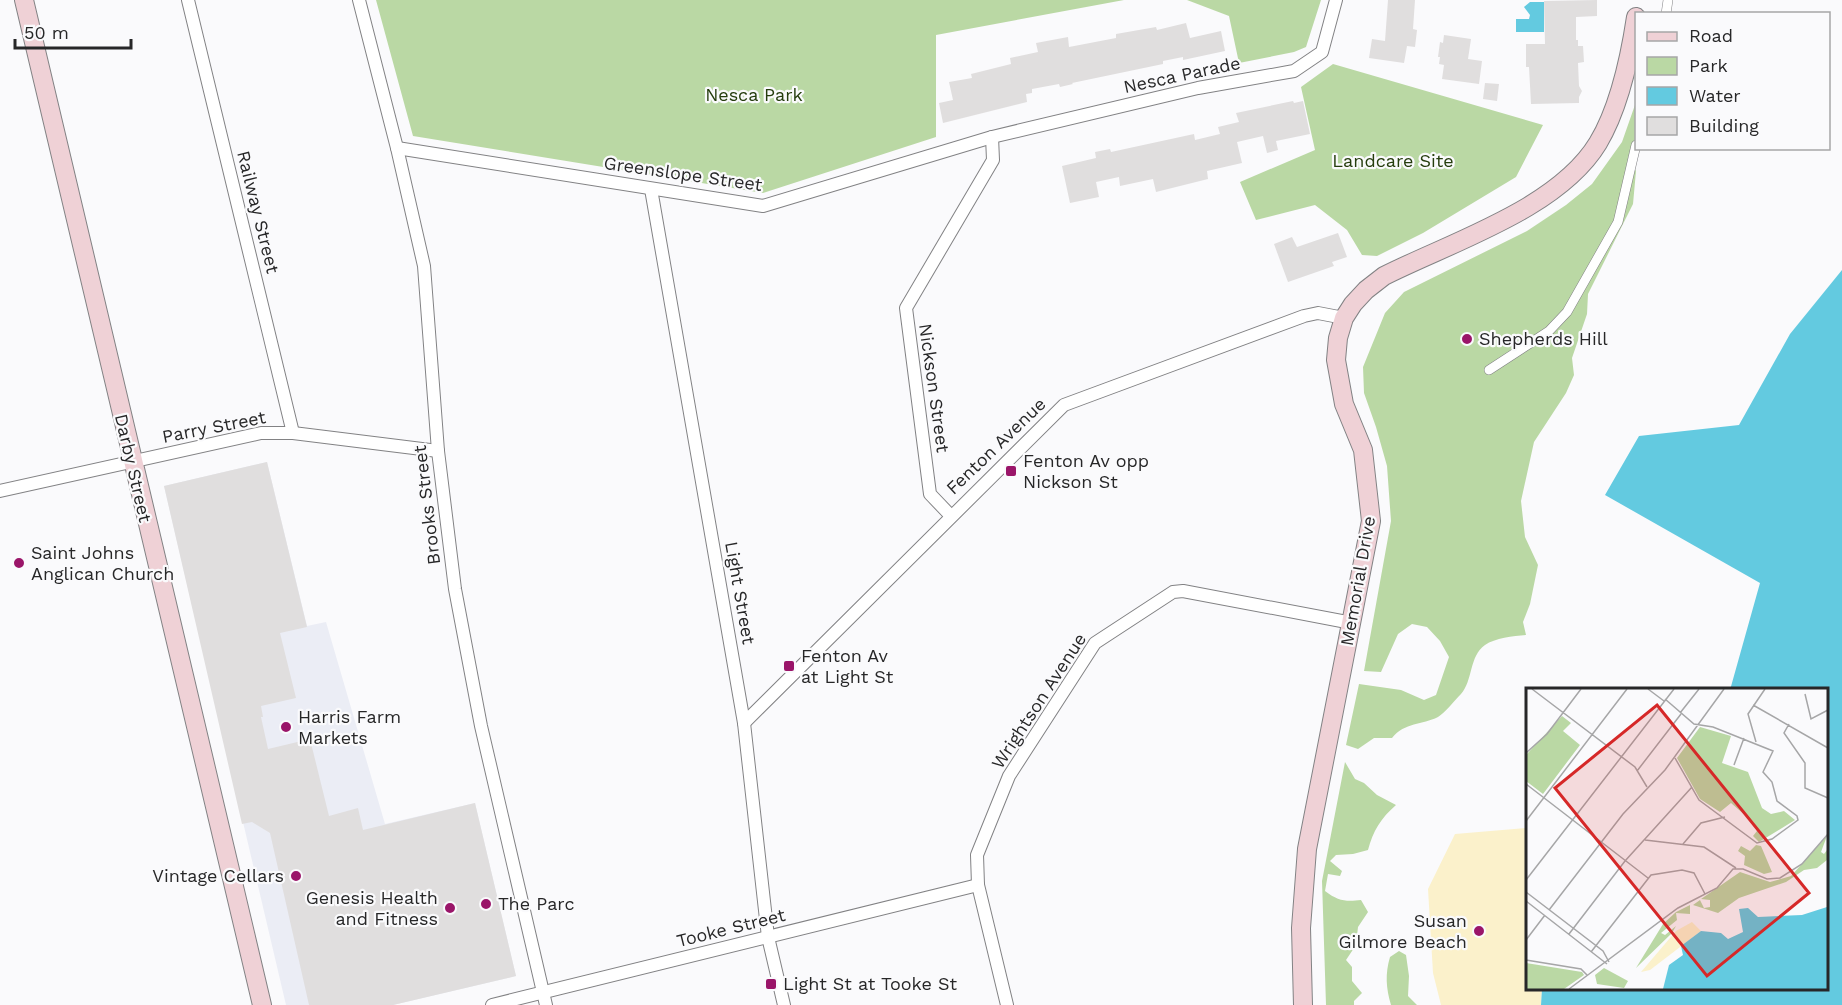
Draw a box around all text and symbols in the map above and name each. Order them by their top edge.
scale bar [15,12,130,50]
legend [1635,12,1830,150]
text: 50 m [24,22,69,43]
text: Road [1689,25,1733,46]
street label: Nesca Parade [1121,52,1242,97]
text: Park [1689,55,1728,76]
park label: Nesca Park [705,84,803,105]
text: Water [1689,85,1741,106]
text: Building [1689,115,1759,136]
street label: Railway Street [233,148,284,276]
park label: Landcare Site [1332,150,1454,171]
street label: Greenslope Street [602,152,764,195]
street label: Nickson Street [915,322,954,454]
place label: Shepherds Hill [1479,328,1608,349]
marker: Shepherds Hill [1460,332,1474,346]
street label: Fenton Avenue [942,393,1050,498]
street label: Parry Street [160,406,268,447]
street label: Darby Street [111,412,156,525]
street label: Brooks Street [409,444,444,566]
place label: Fenton Av opp Nickson St [1023,450,1149,492]
marker: Fenton Av opp Nickson St [1004,464,1018,478]
street label: Memorial Drive [1336,514,1379,648]
street label: Light Street [721,540,760,646]
place label: Saint Johns Anglican Church [31,542,174,584]
marker: Saint Johns Anglican Church [12,556,26,570]
street label: Wrightson Avenue [987,629,1090,773]
place label: Fenton Av at Light St [801,645,894,687]
marker: Fenton Av at Light St [782,659,796,673]
inset map [1526,688,1827,990]
place label: Harris Farm Markets [298,706,401,748]
marker: Harris Farm Markets [279,720,293,734]
place label: Vintage Cellars [152,865,284,886]
marker: Vintage Cellars [289,869,303,883]
place label: Genesis Health and Fitness [306,887,438,929]
place label: The Parc [498,893,574,914]
marker: The Parc [479,897,493,911]
marker: Genesis Health and Fitness [443,901,457,915]
street label: Tooke Street [674,904,788,951]
place label: Susan Gilmore Beach [1339,910,1467,952]
marker: Susan Gilmore Beach [1472,924,1486,938]
place label: Light St at Tooke St [783,973,957,994]
marker: Light St at Tooke St [764,977,778,991]

